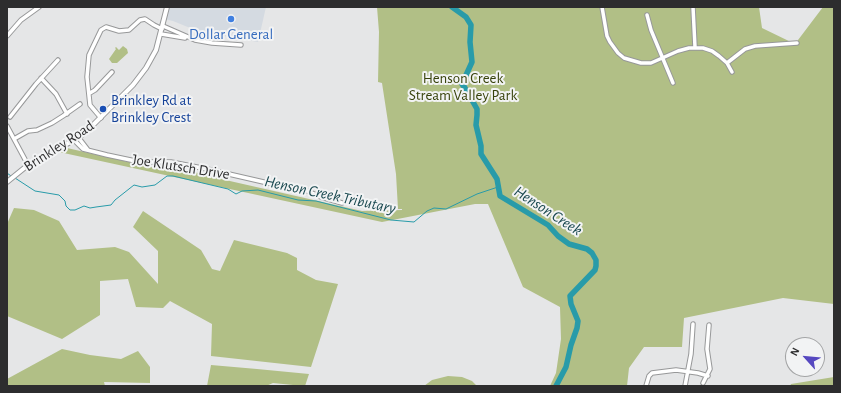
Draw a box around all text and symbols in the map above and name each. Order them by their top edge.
marker: Dollar General [226,14,236,24]
place label: Dollar General [189,25,273,43]
park label: Henson Creek Stream Valley Park [409,69,517,104]
place label: Brinkley Rd at Brinkley Crest [111,91,191,126]
marker: Brinkley Rd at Brinkley Crest [98,104,108,114]
street label: Brinkley Road [20,117,98,175]
street label: Joe Klutsch Drive [131,150,231,184]
water label: Henson Creek Tributary [263,172,397,218]
water label: Henson Creek [510,182,586,240]
north arrow [785,337,825,377]
text: N [788,346,801,358]

